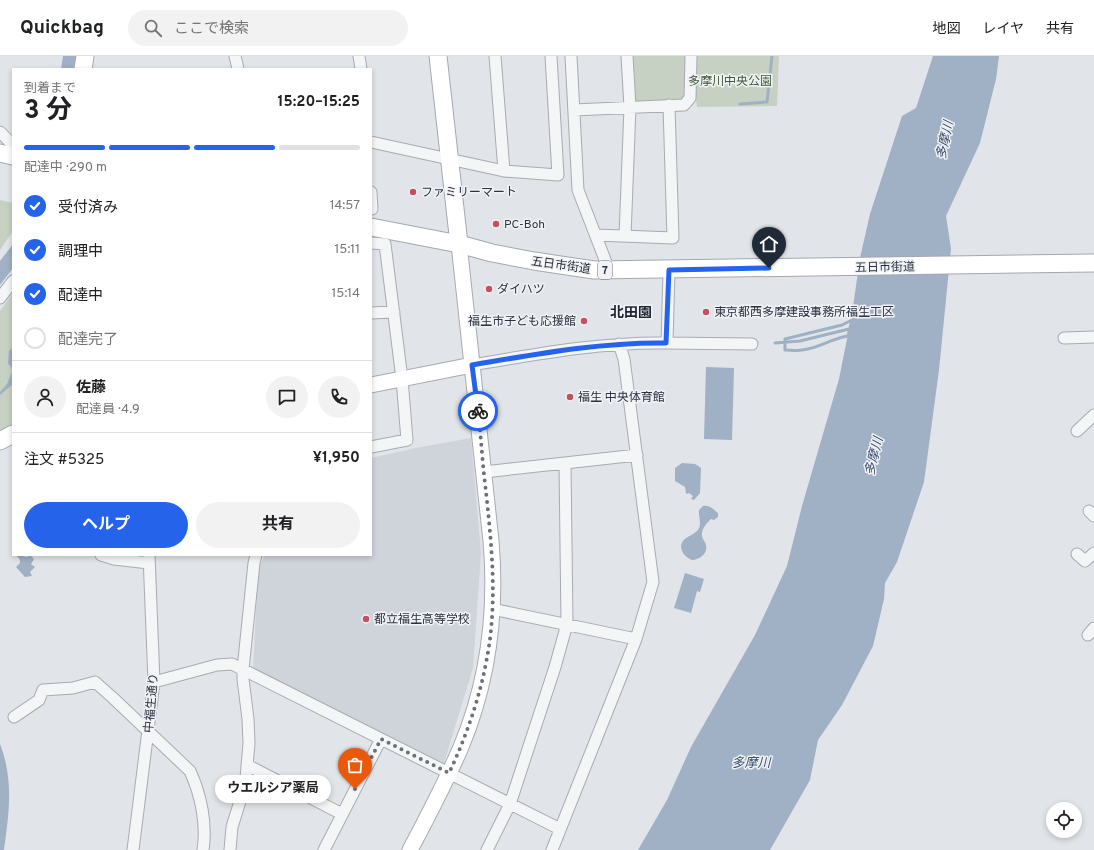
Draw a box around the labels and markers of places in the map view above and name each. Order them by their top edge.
place label: ファミリーマート [421,185,517,201]
marker: ファミリーマート [408,187,418,197]
place label: PC-Boh [504,217,545,233]
marker: PC-Boh [491,219,501,229]
pin [752,227,786,268]
place label: ダイハツ [497,282,545,298]
marker: ダイハツ [484,284,494,294]
place label: 東京都西多摩建設事務所福生工区 [714,305,894,321]
marker: 東京都西多摩建設事務所福生工区 [701,307,711,317]
place label: 福生市子ども応援館 [468,314,576,330]
marker: 福生市子ども応援館 [579,316,589,326]
place label: 福生 中央体育館 [578,390,665,406]
marker: 福生 中央体育館 [565,392,575,402]
place label: 都立福生高等学校 [374,612,470,628]
marker: 都立福生高等学校 [361,614,371,624]
pin [338,748,372,789]
callout: ウエルシア薬局 [215,775,331,803]

